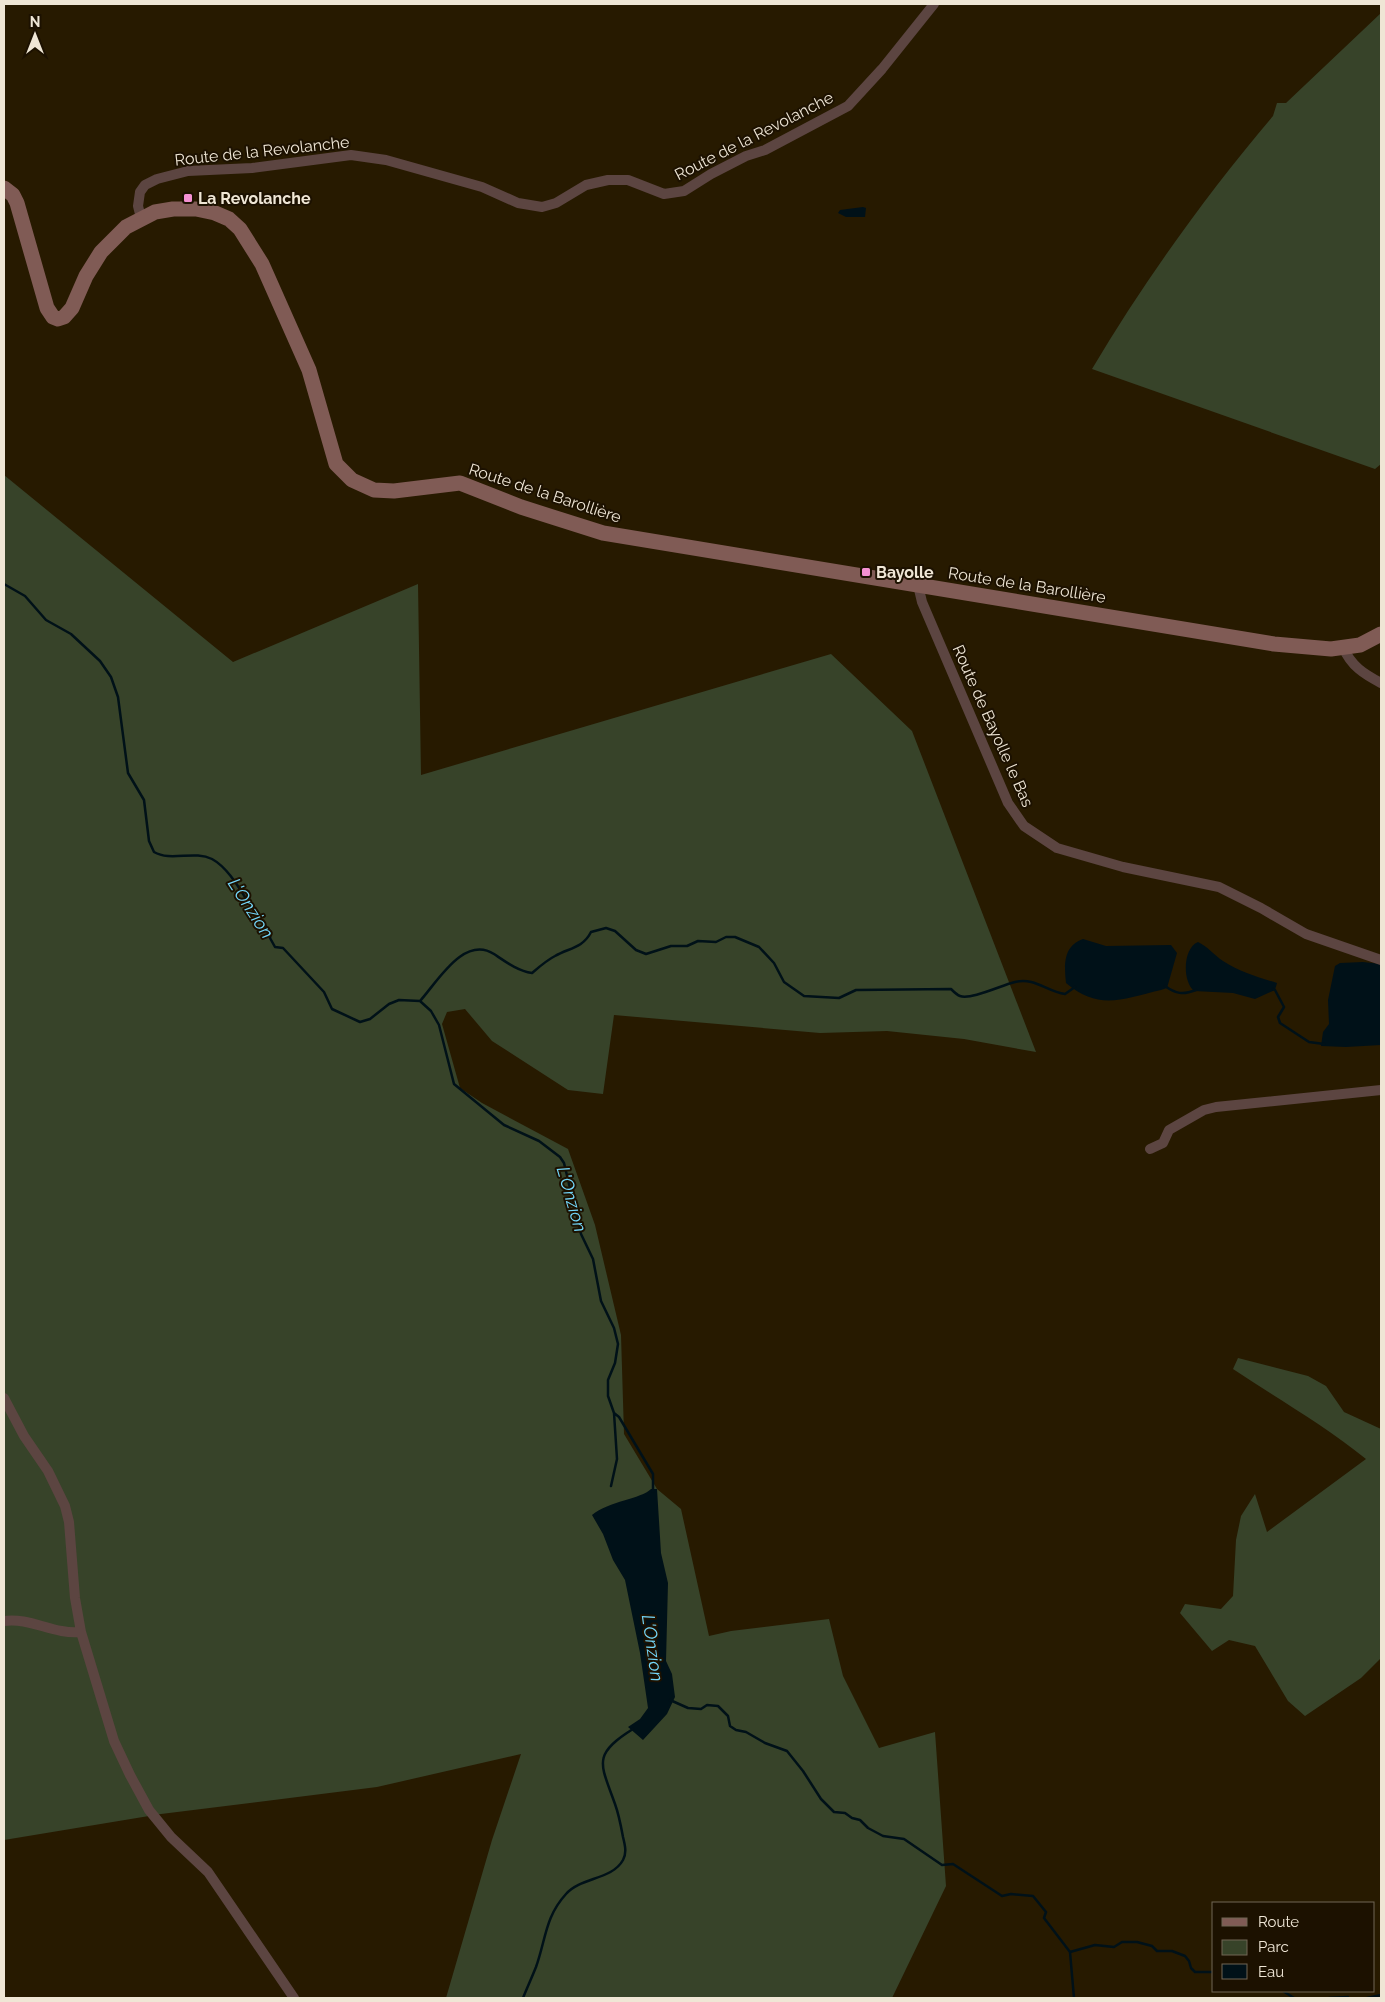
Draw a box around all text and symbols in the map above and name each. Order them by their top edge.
north arrow [10,10,60,60]
text: N [30,14,40,30]
street label: Route de la Revolanche [672,88,836,184]
street label: Route de la Revolanche [174,132,350,170]
place label: La Revolanche [198,189,311,208]
marker: La Revolanche [182,192,194,204]
street label: Route de la Barollière [466,459,624,527]
place label: Bayolle [876,563,934,582]
street label: Route de la Barollière [947,563,1107,607]
marker: Bayolle [860,566,872,578]
street label: Route de Bayolle le Bas [949,642,1037,810]
water label: L'Onzion [224,874,278,942]
water label: L'Onzion [553,1164,591,1234]
water label: L'Onzion [638,1613,668,1683]
legend [1212,1902,1375,1992]
text: Route [1258,1913,1299,1931]
text: Parc [1258,1938,1289,1956]
text: Eau [1258,1963,1284,1981]

